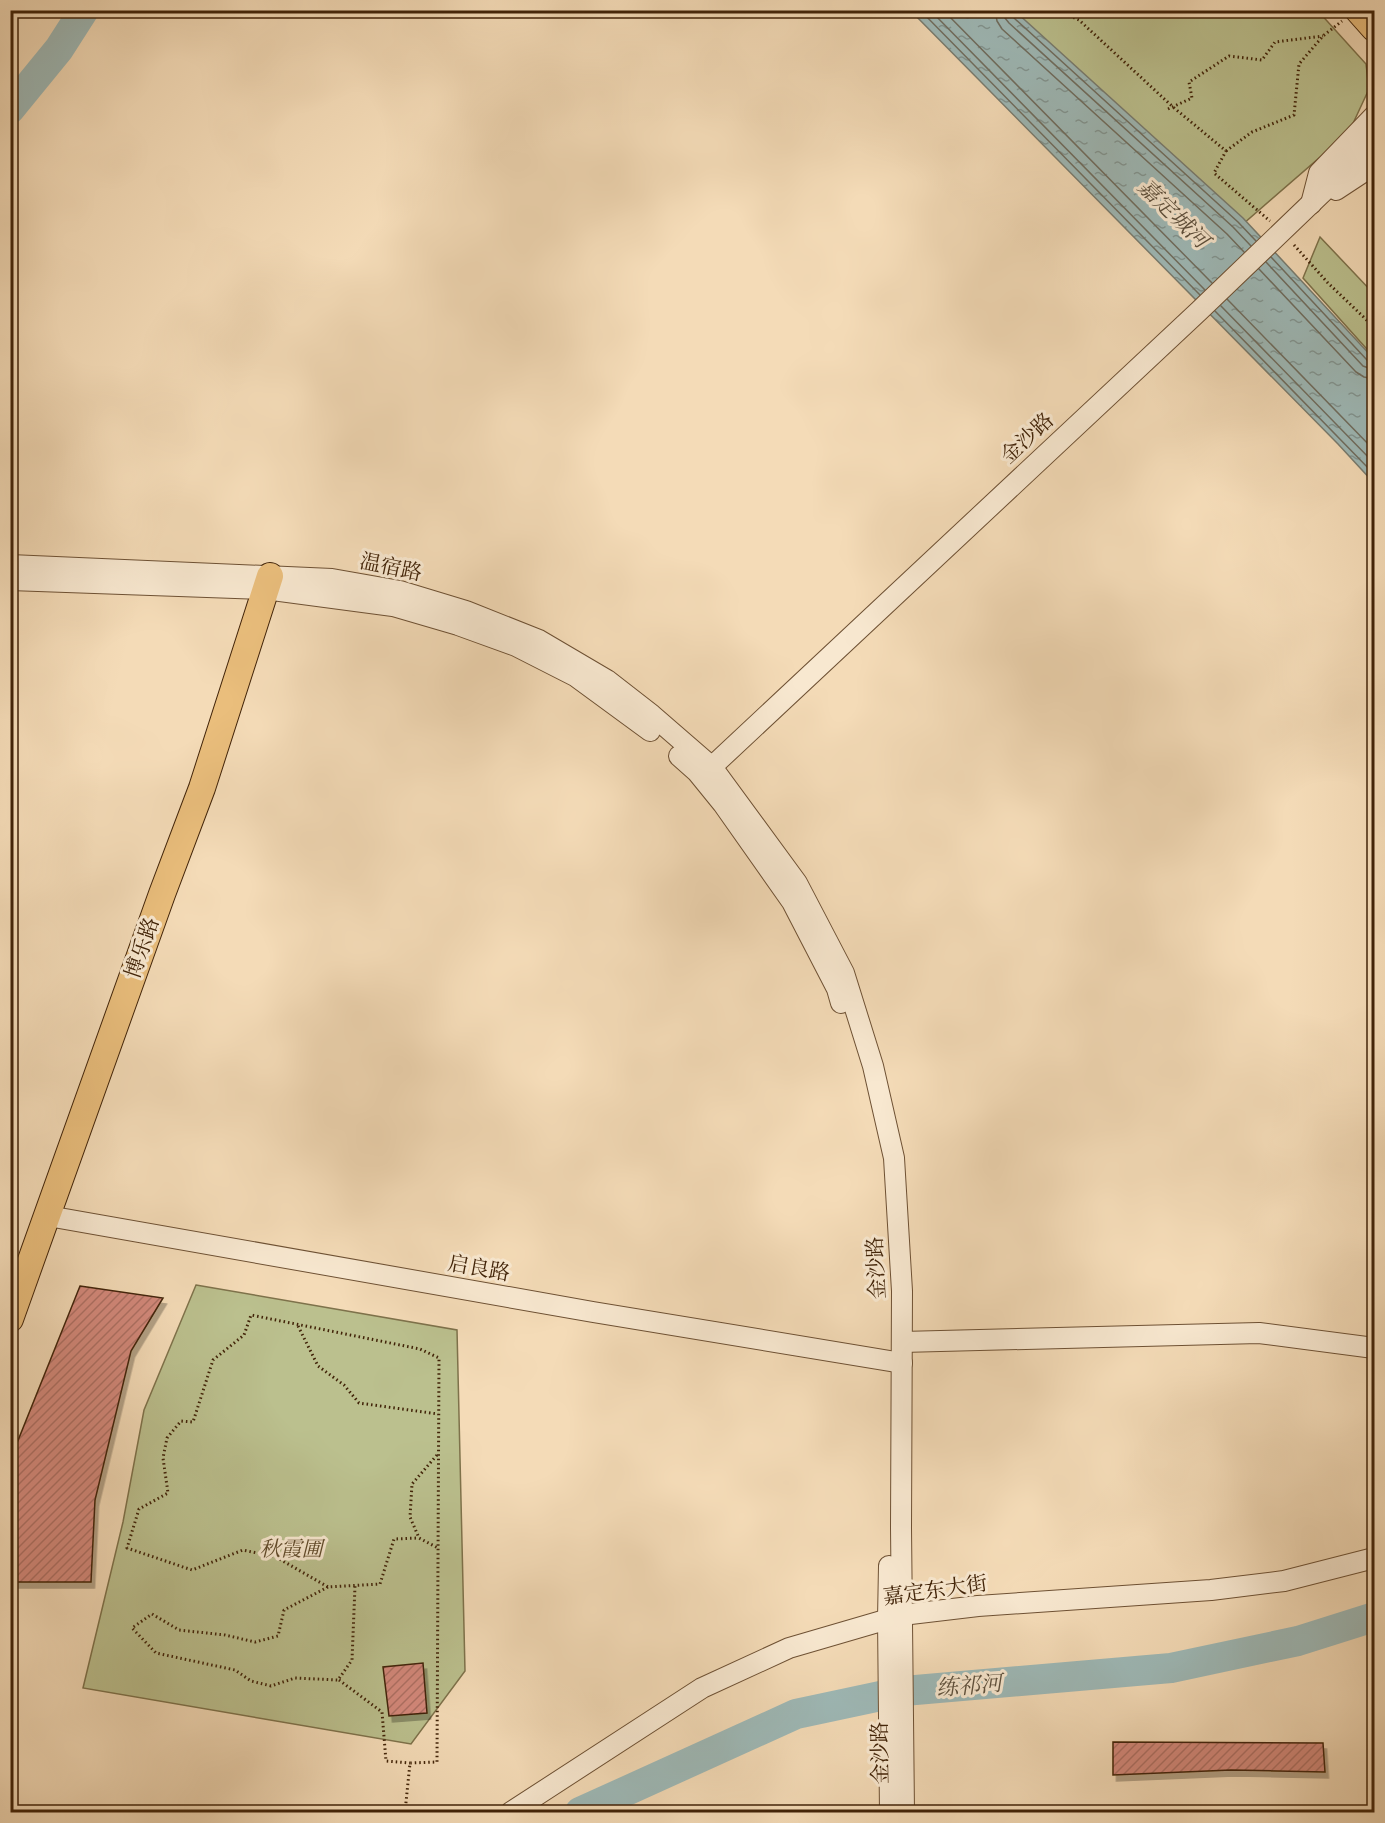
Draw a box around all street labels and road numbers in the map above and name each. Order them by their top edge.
street label: 金沙路 [994,406,1060,470]
street label: 温宿路 [357,547,425,587]
street label: 博乐路 [119,914,165,982]
street label: 金沙路 [860,1236,892,1300]
street label: 启良路 [446,1249,512,1287]
street label: 嘉定东大街 [881,1569,989,1611]
street label: 金沙路 [865,1721,895,1785]

